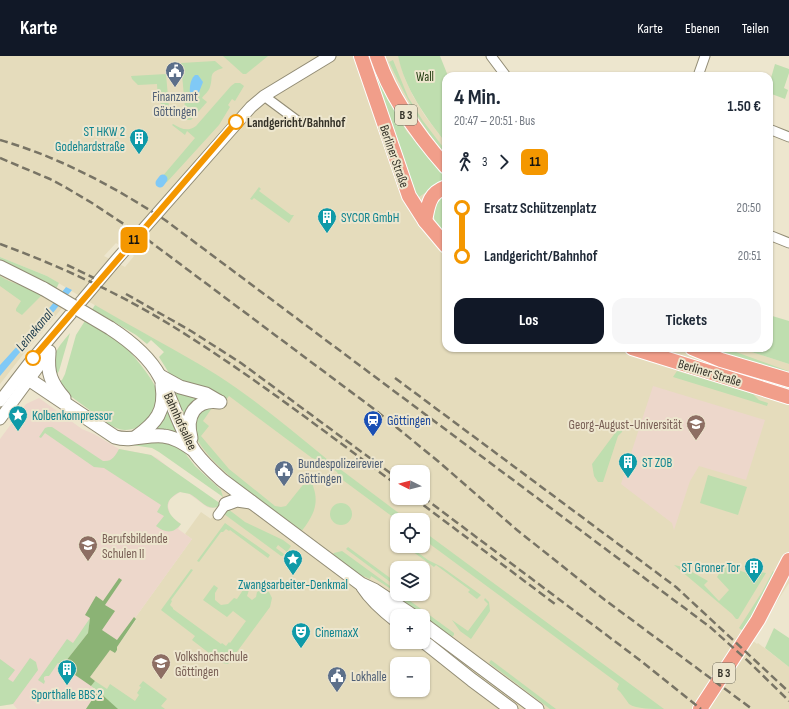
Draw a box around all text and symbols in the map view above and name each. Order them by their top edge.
text: Karte [20,17,57,40]
text: Karte [637,20,663,37]
text: Ebenen [685,20,720,37]
text: Teilen [742,20,769,37]
public building icon: Finanzamt Göttingen [164,60,186,88]
park label: Wall [416,69,434,85]
text: 4 Min. [454,84,501,111]
place label: Finanzamt Göttingen [152,89,198,120]
text: 1.50 € [728,97,761,116]
road number: B 3 [395,105,417,125]
text: 20:47 – 20:51 · Bus [454,113,535,129]
marker: Landgericht/Bahnhof [228,114,244,130]
place label: Landgericht/Bahnhof [247,115,346,131]
street label: Berliner Straße [376,123,412,190]
place label: ST HKW 2 Godehardstraße [55,124,125,155]
building icon: ST HKW 2 Godehardstraße [128,127,150,155]
icon: walk [454,151,476,173]
icon: forward [493,151,515,173]
text: 11 [529,153,540,170]
text: 3 [482,154,487,170]
text: Ersatz Schützenplatz [484,199,596,218]
text: 20:50 [737,200,761,216]
building icon: SYCOR GmbH [316,206,338,234]
place label: SYCOR GmbH [341,210,399,226]
line badge: 11 [116,227,152,253]
text: 11 [129,231,139,248]
text: Landgericht/Bahnhof [484,247,597,266]
text: 20:51 [738,248,761,264]
button: Los [454,298,604,344]
button: Tickets [612,298,761,344]
water label: Leinekanal [12,306,57,355]
unlabelled marker [25,350,41,366]
street label: Berliner Straße [676,356,743,390]
street label: Bahnhofsallee [160,390,200,453]
place icon: Kolbenkompressor [7,404,29,432]
place label: Kolbenkompressor [32,408,113,424]
station icon: Göttingen [362,409,384,437]
place label: Göttingen [387,413,431,429]
school or university icon: Georg-August-Universität [685,413,707,441]
place label: Georg-August-Universität [568,417,682,433]
building icon: ST ZOB [617,451,639,479]
place label: ST ZOB [642,455,672,471]
place label: Bundespolizeirevier Göttingen [298,456,383,487]
public building icon: Bundespolizeirevier Göttingen [273,459,295,487]
north arrow [390,465,430,505]
map controls [390,465,430,697]
button: locate [390,513,430,553]
place label: Berufsbildende Schulen II [102,531,168,562]
school or university icon: Berufsbildende Schulen II [77,534,99,562]
place icon: Zwangsarbeiter-Denkmal [282,548,304,576]
building icon: ST Groner Tor [743,556,765,584]
place label: ST Groner Tor [682,560,740,576]
button: layers [390,561,430,601]
place label: Zwangsarbeiter-Denkmal [238,577,348,593]
button: + [390,609,430,649]
theatre icon: CinemaxX [290,621,312,649]
place label: CinemaxX [315,625,359,641]
place label: Volkshochschule Göttingen [175,649,248,680]
school or university icon: Volkshochschule Göttingen [150,652,172,680]
button: − [390,657,430,697]
building icon: Sporthalle BBS 2 [56,658,78,686]
road number: B 3 [713,663,735,683]
public building icon: Lokhalle [326,665,348,693]
place label: Lokhalle [351,669,387,685]
place label: Sporthalle BBS 2 [31,687,103,703]

